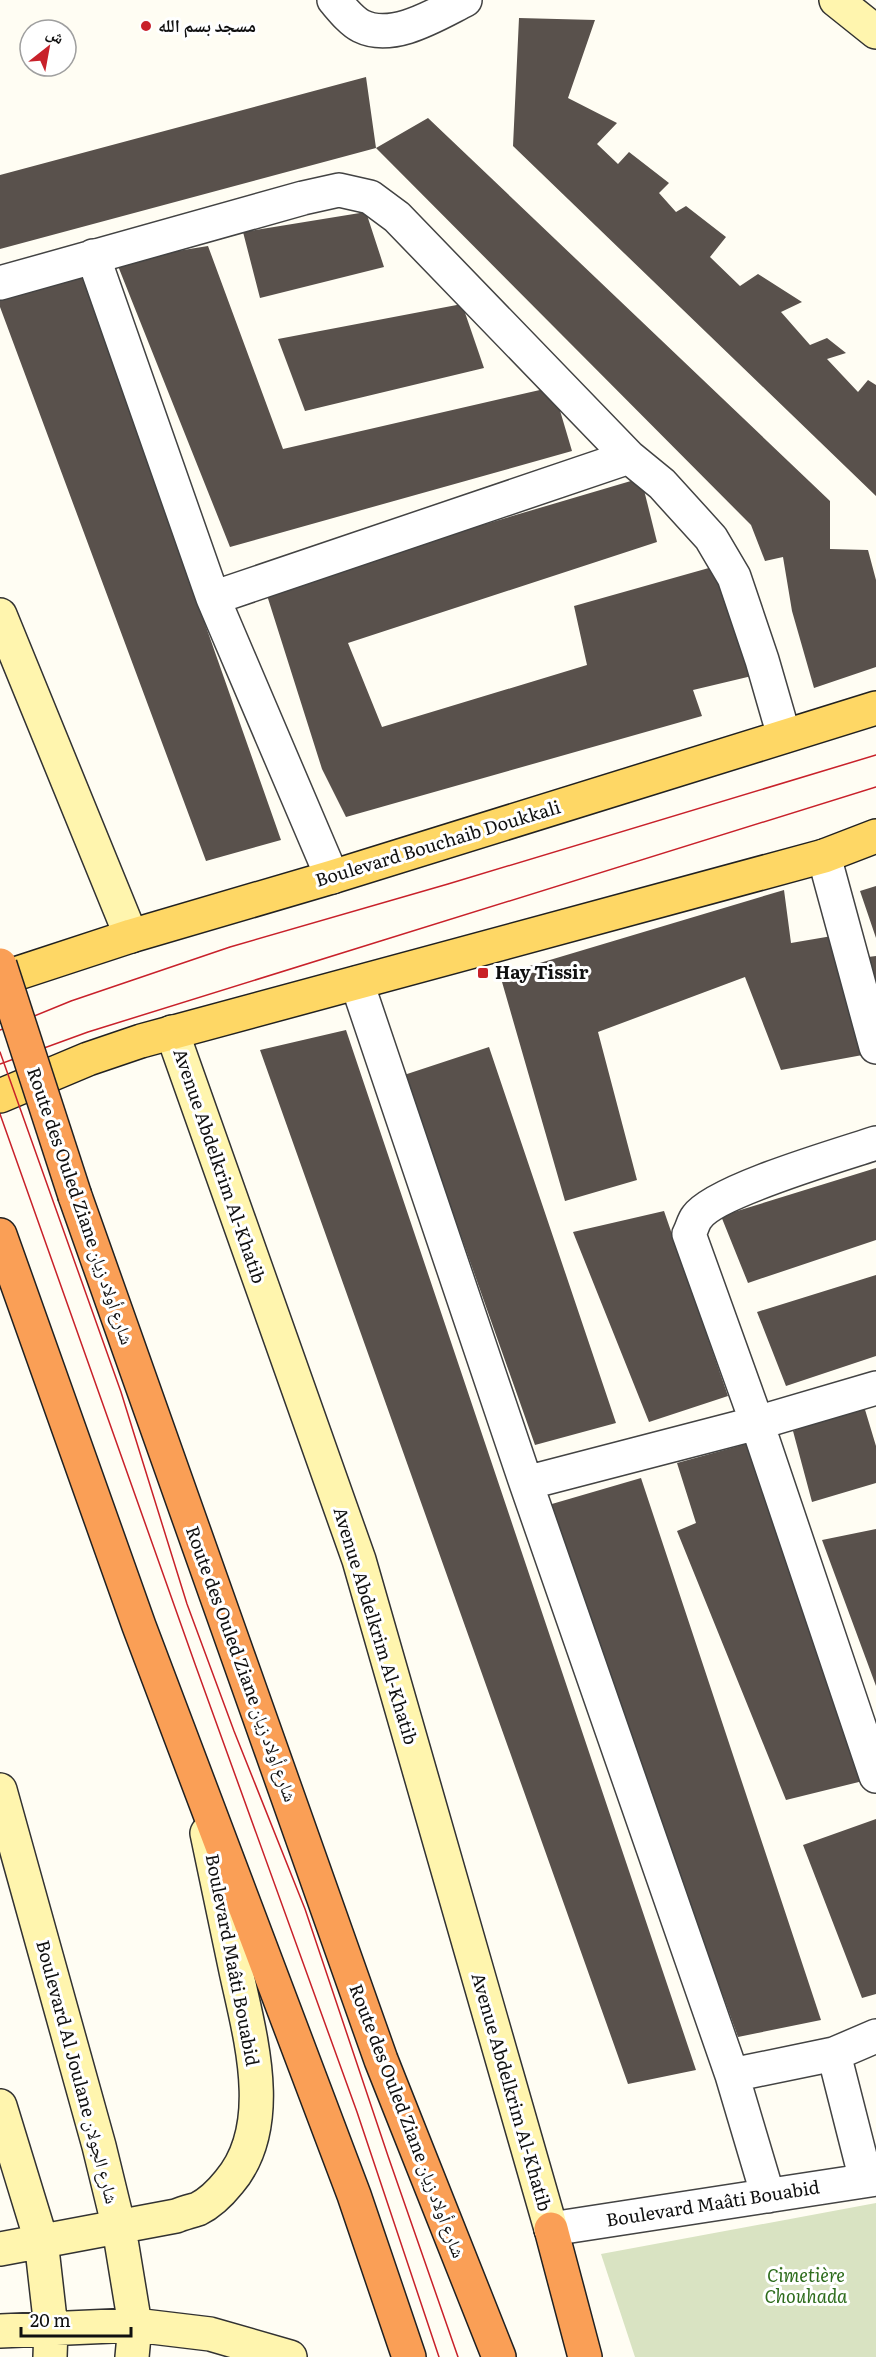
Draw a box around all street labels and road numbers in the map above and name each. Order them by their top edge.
street label: Boulevard Bouchaib Doukkali [312,792,564,893]
street label: Avenue Abdelkrim Al-Khatib [167,1044,273,1287]
street label: Route des Ouled Ziane شارع أولاد زيان [21,1063,142,1348]
street label: Avenue Abdelkrim Al-Khatib [327,1503,425,1748]
street label: Route des Ouled Ziane شارع أولاد زيان [180,1522,305,1805]
street label: Boulevard Maâti Bouabid [200,1851,267,2068]
street label: Boulevard Al Joulane شارع الجولان [30,1937,127,2207]
street label: Avenue Abdelkrim Al-Khatib [465,1969,559,2214]
street label: Route des Ouled Ziane شارع أولاد زيان [344,1979,473,2261]
street label: Boulevard Maâti Bouabid [604,2172,821,2233]

